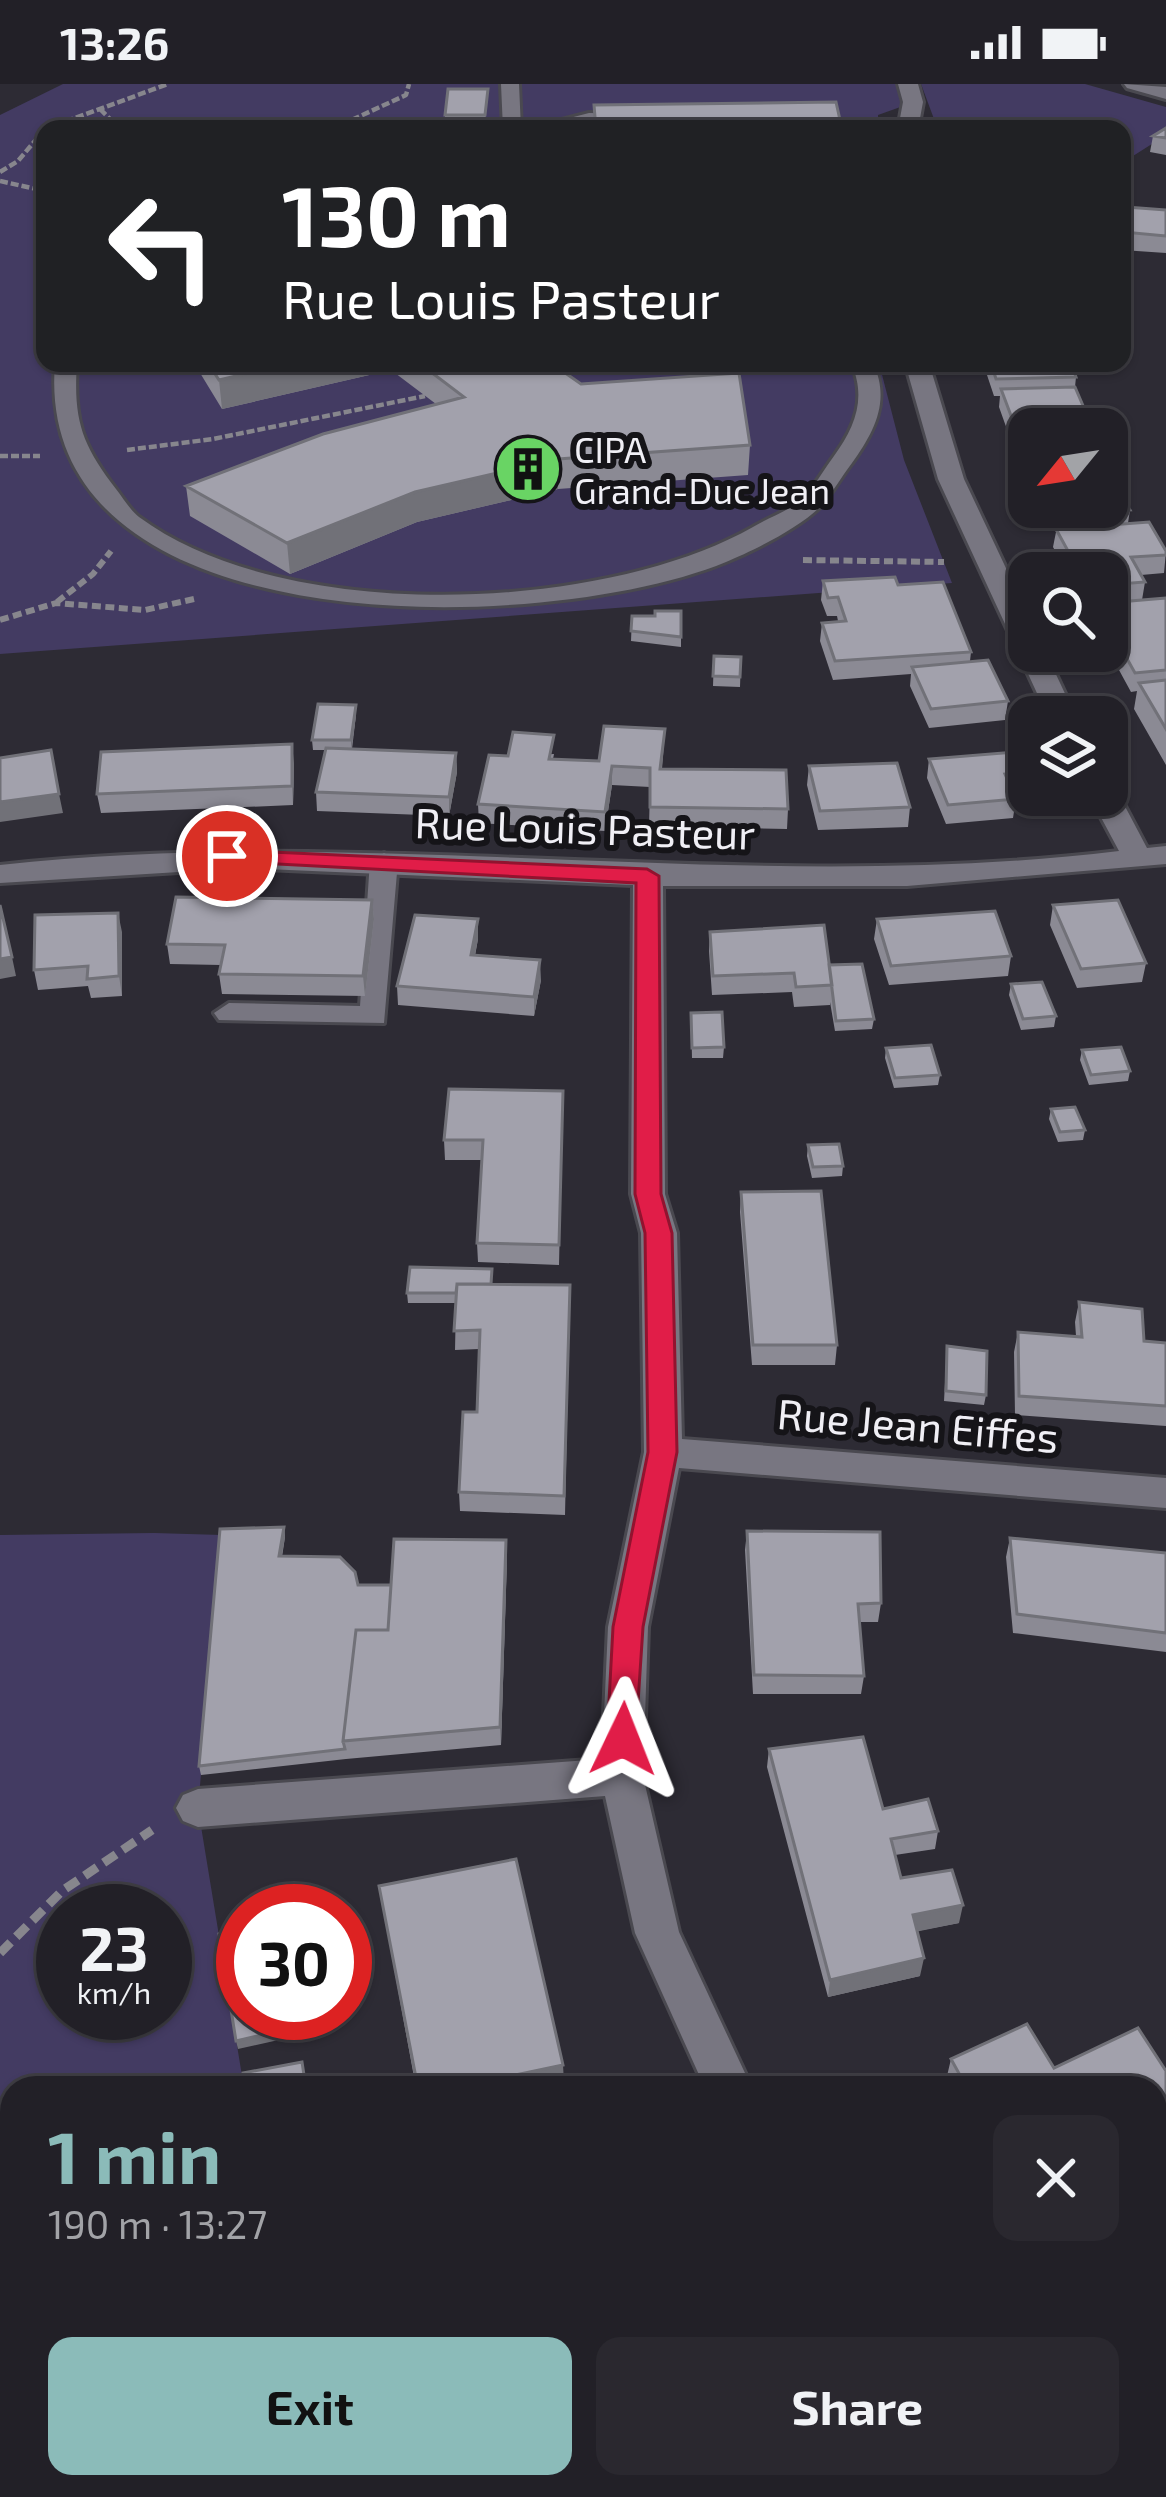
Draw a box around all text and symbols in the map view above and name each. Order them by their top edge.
text: 13:26 [60,15,169,69]
text: 130 m [282,163,511,264]
icon: left [84,168,240,324]
text: Rue Louis Pasteur [282,265,720,330]
north arrow [1008,408,1128,528]
map controls [1008,408,1128,816]
place label: CIPA Grand-Duc Jean [574,427,830,511]
building icon: CIPA Grand-Duc Jean [493,434,563,504]
button: search [1008,552,1128,672]
button: layers [1008,696,1128,816]
street label: Rue Louis Pasteur [414,796,756,858]
pin [176,805,278,907]
icon: arrive [194,823,260,889]
street label: Rue Jean Eiffes [775,1387,1061,1461]
position arrow [560,1676,686,1802]
speed limit sign: 30 [216,1884,372,2040]
text: 23 [80,1911,148,1983]
text: km/h [77,1974,151,2010]
text: 1 min [48,2112,221,2198]
button: close [993,2115,1119,2241]
text: 190 m · 13:27 [48,2200,267,2247]
button: Exit [48,2337,572,2475]
button: Share [596,2337,1119,2475]

